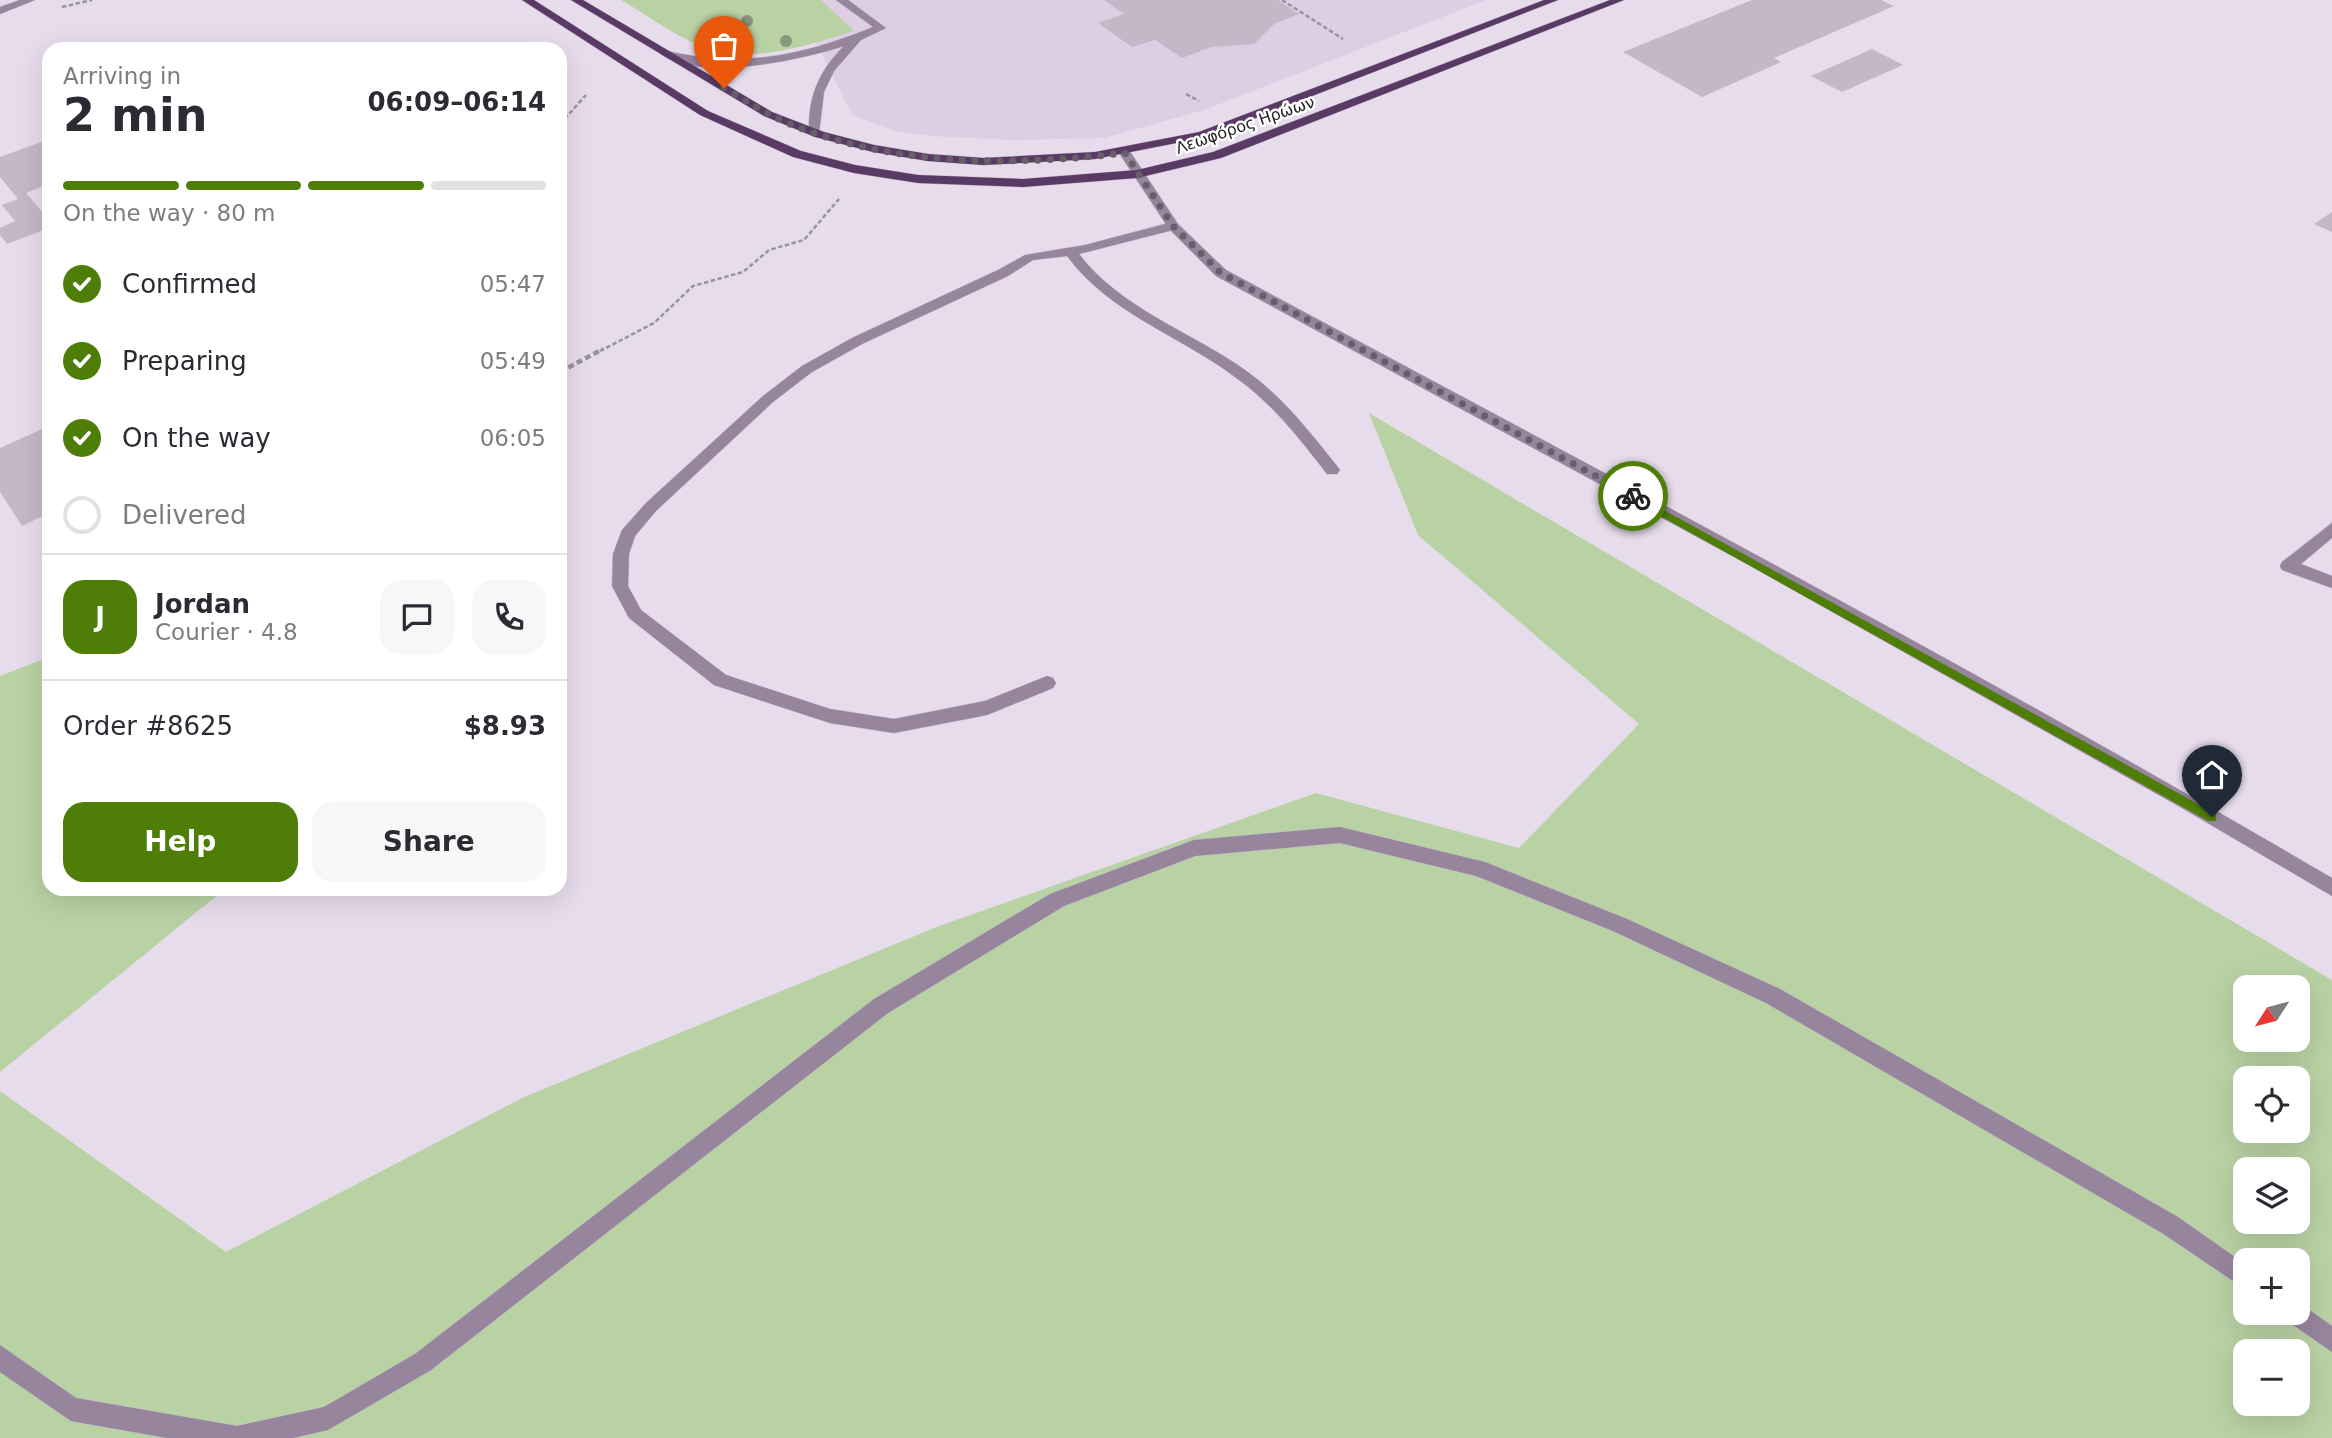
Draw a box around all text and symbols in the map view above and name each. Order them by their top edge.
pin [694,16,754,88]
icon: bag [705,27,743,65]
text: Arriving in [63,63,181,89]
text: 06:09–06:14 [367,87,546,117]
text: 2 min [63,88,207,142]
street label: Λεωφόρος Ηρώων [1173,92,1317,158]
text: On the way · 80 m [63,200,275,226]
icon: check [63,265,101,303]
text: Confirmed [122,269,257,299]
text: 05:47 [480,271,546,297]
icon: check [63,342,101,380]
text: Preparing [122,346,247,376]
text: 05:49 [480,348,546,374]
icon: check [63,419,101,457]
text: On the way [122,423,271,453]
text: 06:05 [480,425,546,451]
courier [1598,461,1668,531]
icon: bike [1614,477,1652,515]
text: Delivered [122,500,246,530]
button: chat [380,580,454,654]
button: phone [472,580,546,654]
text: Jordan [155,589,250,619]
text: J [95,602,105,632]
text: Courier · 4.8 [155,619,298,645]
text: Order #8625 [63,711,233,741]
text: $8.93 [464,711,546,741]
pin [2182,745,2242,817]
icon: home [2193,756,2231,794]
button: Help [63,802,298,882]
button: Share [312,802,546,882]
north arrow [2233,975,2310,1052]
map controls [2233,975,2310,1416]
button: locate [2233,1066,2310,1143]
button: layers [2233,1157,2310,1234]
button: + [2233,1248,2310,1325]
button: − [2233,1339,2310,1416]

